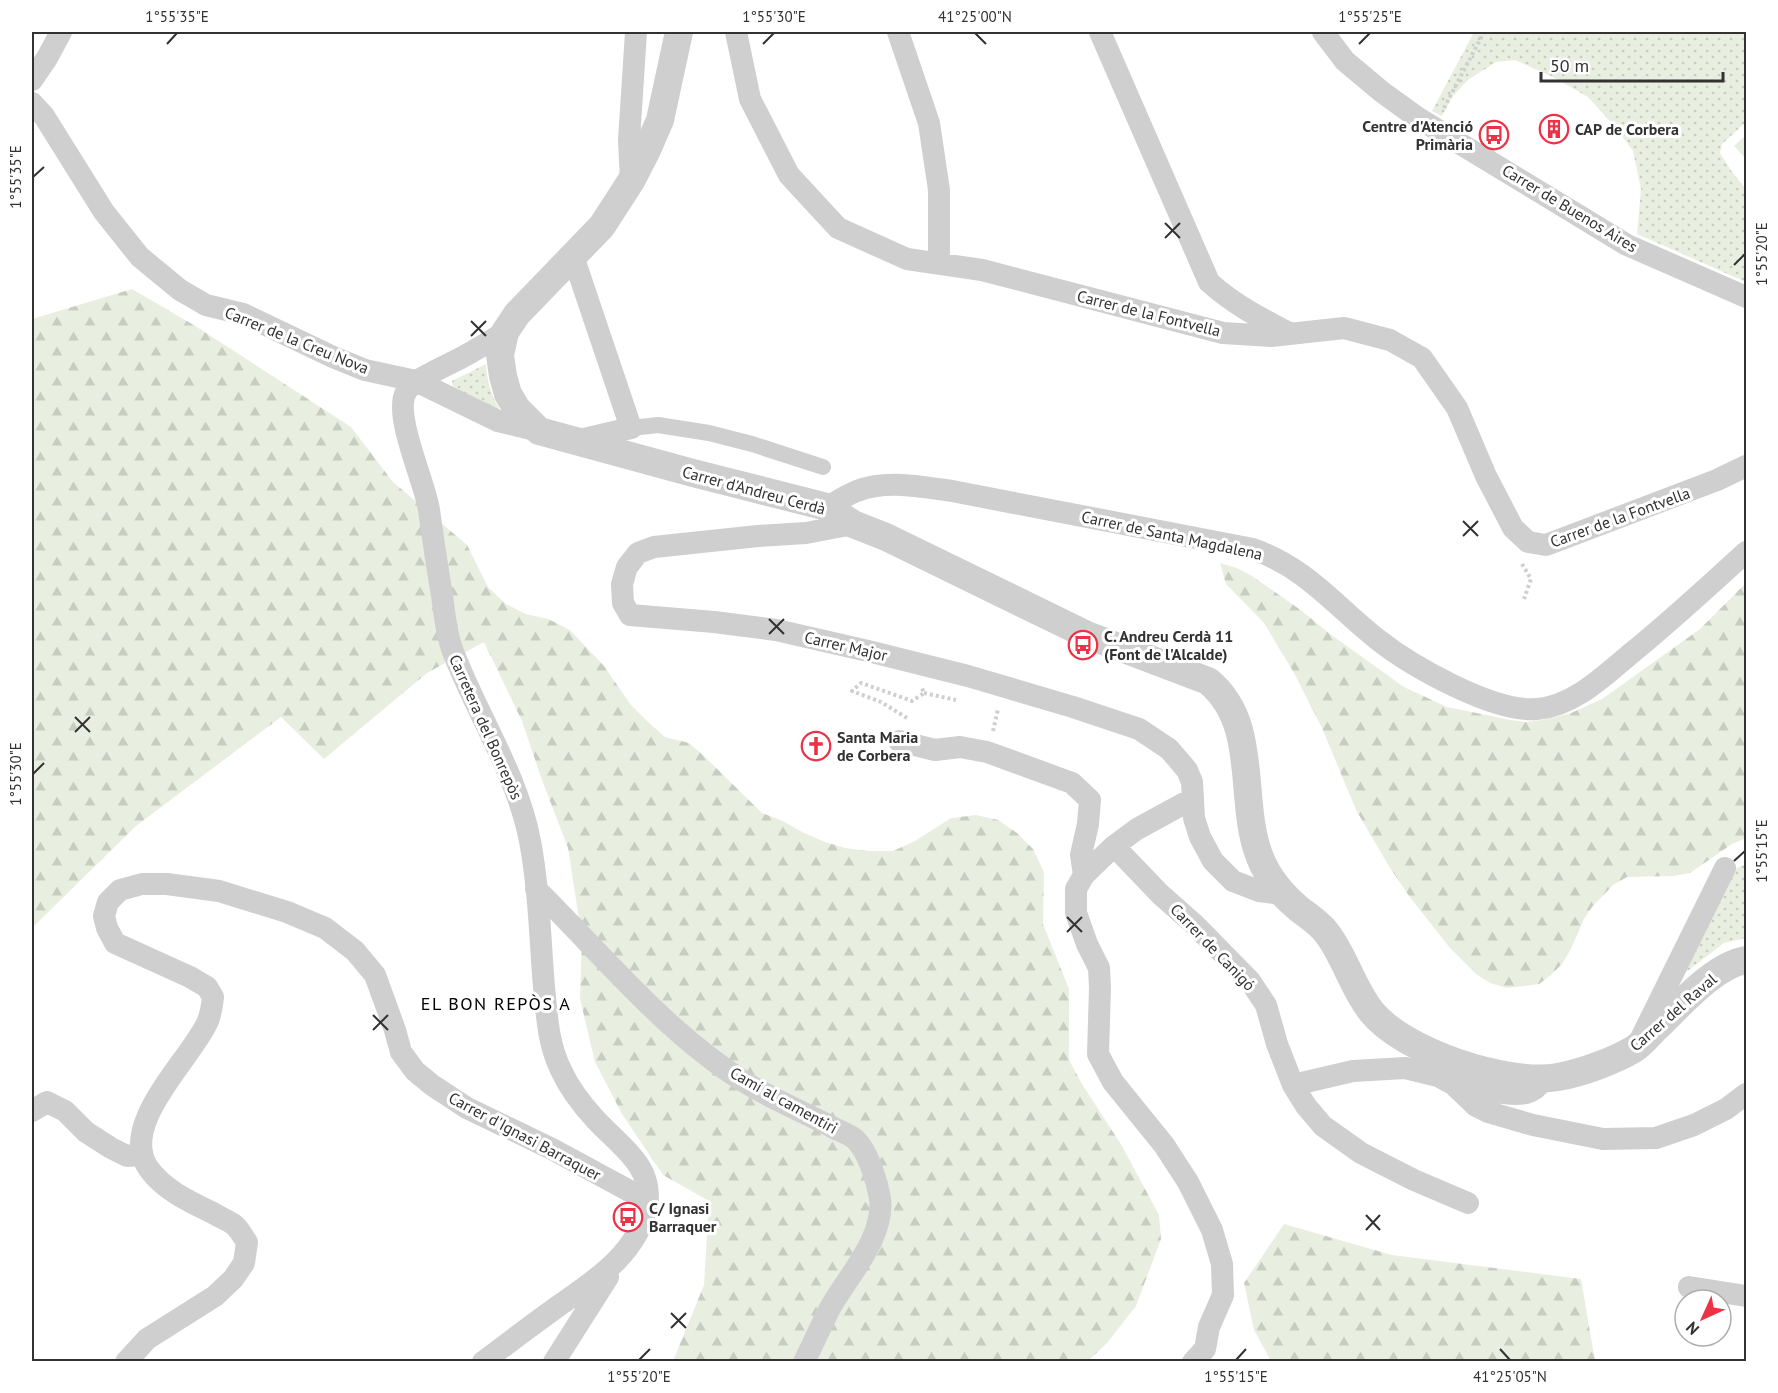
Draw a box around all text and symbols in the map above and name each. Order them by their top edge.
text: 1°55'35"E [145,7,209,26]
text: 1°55'30"E [742,7,806,26]
text: 41°25'00"N [938,7,1012,26]
text: 1°55'25"E [1338,7,1402,26]
scale bar [1541,45,1722,83]
text: 50 m [1550,54,1589,77]
building icon: CAP de Corbera [1538,113,1570,145]
place label: Centre d'Atenció Primària [1362,116,1473,154]
bus stop icon: Centre d'Atenció Primària [1478,119,1510,151]
place label: CAP de Corbera [1575,119,1679,139]
text: 1°55'35"E [6,145,25,209]
street label: Carrer de Buenos Aires [1499,160,1642,256]
text: 1°55'20"E [1752,222,1771,286]
street label: Carrer de la Fontvella [1075,285,1223,341]
street label: Carrer de la Creu Nova [222,302,372,378]
street label: Carrer d'Andreu Cerdà [680,461,828,519]
street label: Carrer de la Fontvella [1547,482,1693,552]
street label: Carrer de Santa Magdalena [1080,506,1264,564]
place label: C. Andreu Cerdà 11 (Font de l'Alcalde) [1104,626,1233,664]
street label: Carrer Major [803,627,890,665]
bus stop icon: C. Andreu Cerdà 11 (Font de l'Alcalde) [1067,629,1099,661]
street label: Carretera del Bonrepòs [445,651,527,803]
place label: Santa Maria de Corbera [837,727,918,765]
church icon: Santa Maria de Corbera [800,730,832,762]
text: 1°55'30"E [6,742,25,806]
text: 1°55'15"E [1752,819,1771,883]
street label: Carrer de Canigó [1166,899,1260,995]
street label: Carrer del Raval [1625,969,1721,1055]
district label: EL BON REPÒS A [421,992,571,1015]
street label: Camí al camentiri [727,1062,841,1138]
street label: Carrer d'Ignasi Barraquer [445,1087,605,1185]
place label: C/ Ignasi Barraquer [649,1198,717,1236]
bus stop icon: C/ Ignasi Barraquer [612,1201,644,1233]
north arrow [1673,1288,1733,1348]
text: N [1682,1318,1703,1339]
text: 1°55'20"E [607,1367,671,1386]
text: 1°55'15"E [1204,1367,1268,1386]
text: 41°25'05"N [1473,1367,1547,1386]

